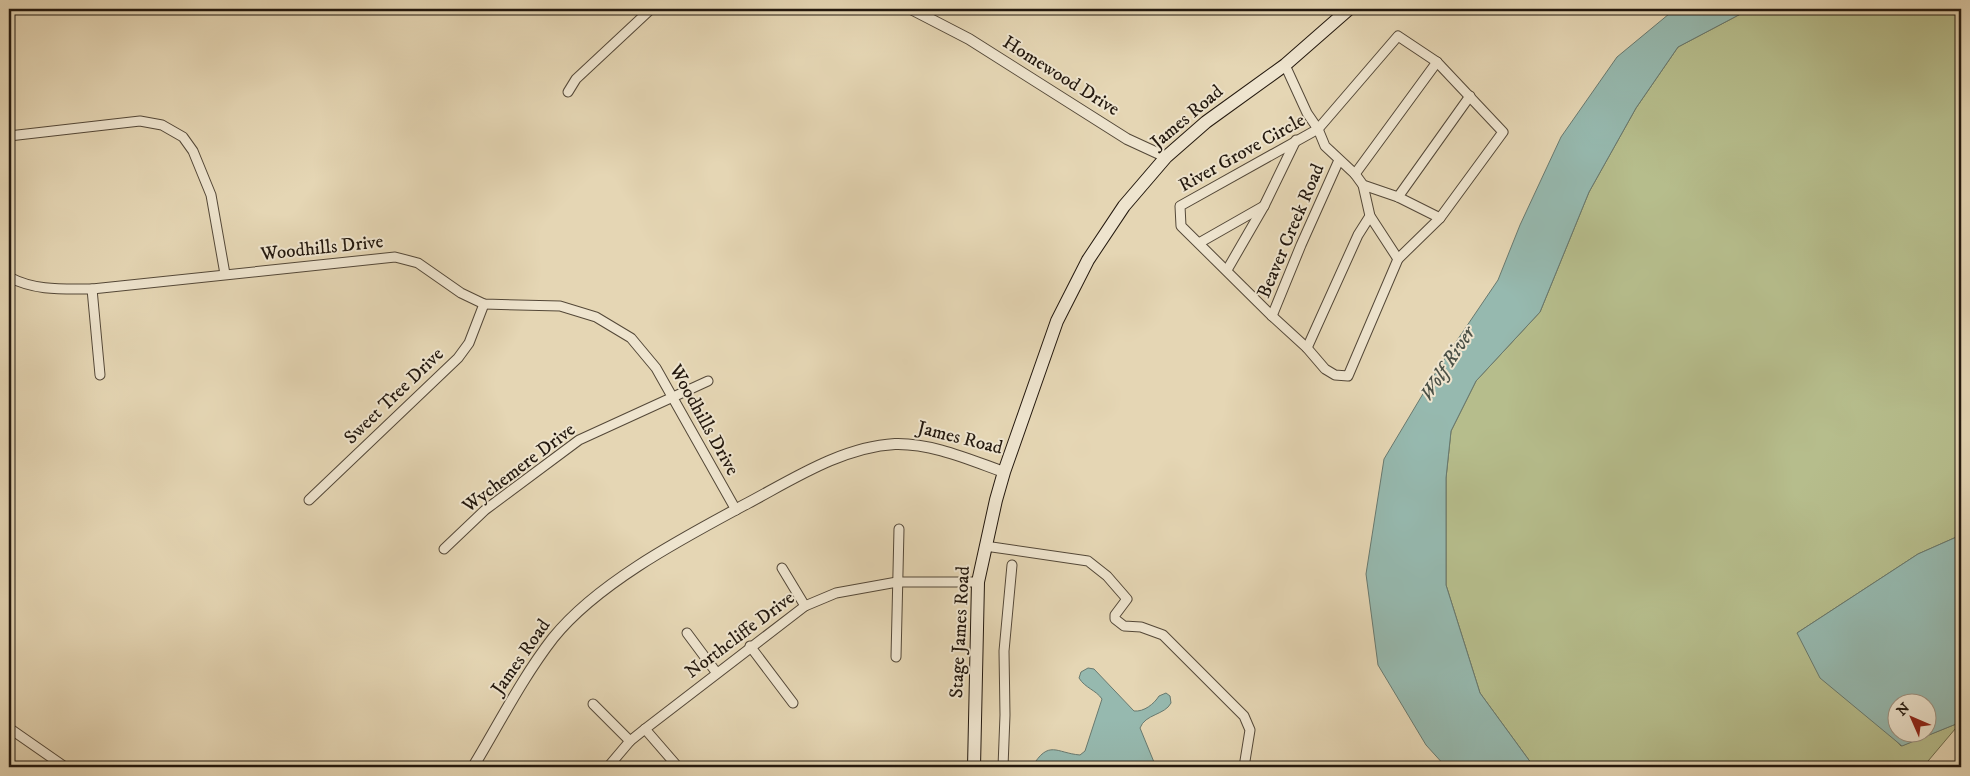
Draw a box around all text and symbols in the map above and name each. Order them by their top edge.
street label: Homewood Drive [998,31,1124,121]
street label: James Road [1145,80,1228,155]
street label: River Grove Circle [1175,109,1309,197]
street label: Beaver Creek Road [1252,160,1330,301]
street label: Woodhills Drive [258,230,385,266]
water label: Wolf River [1415,321,1482,406]
street label: Sweet Tree Drive [339,343,449,449]
street label: Woodhills Drive [664,360,744,480]
street label: James Road [913,416,1006,460]
street label: Wychemere Drive [457,418,580,518]
street label: Stage James Road [945,565,975,699]
street label: Northcliffe Drive [681,586,799,684]
street label: James Road [485,614,556,701]
north arrow [1888,694,1938,744]
text: N [1893,699,1914,720]

